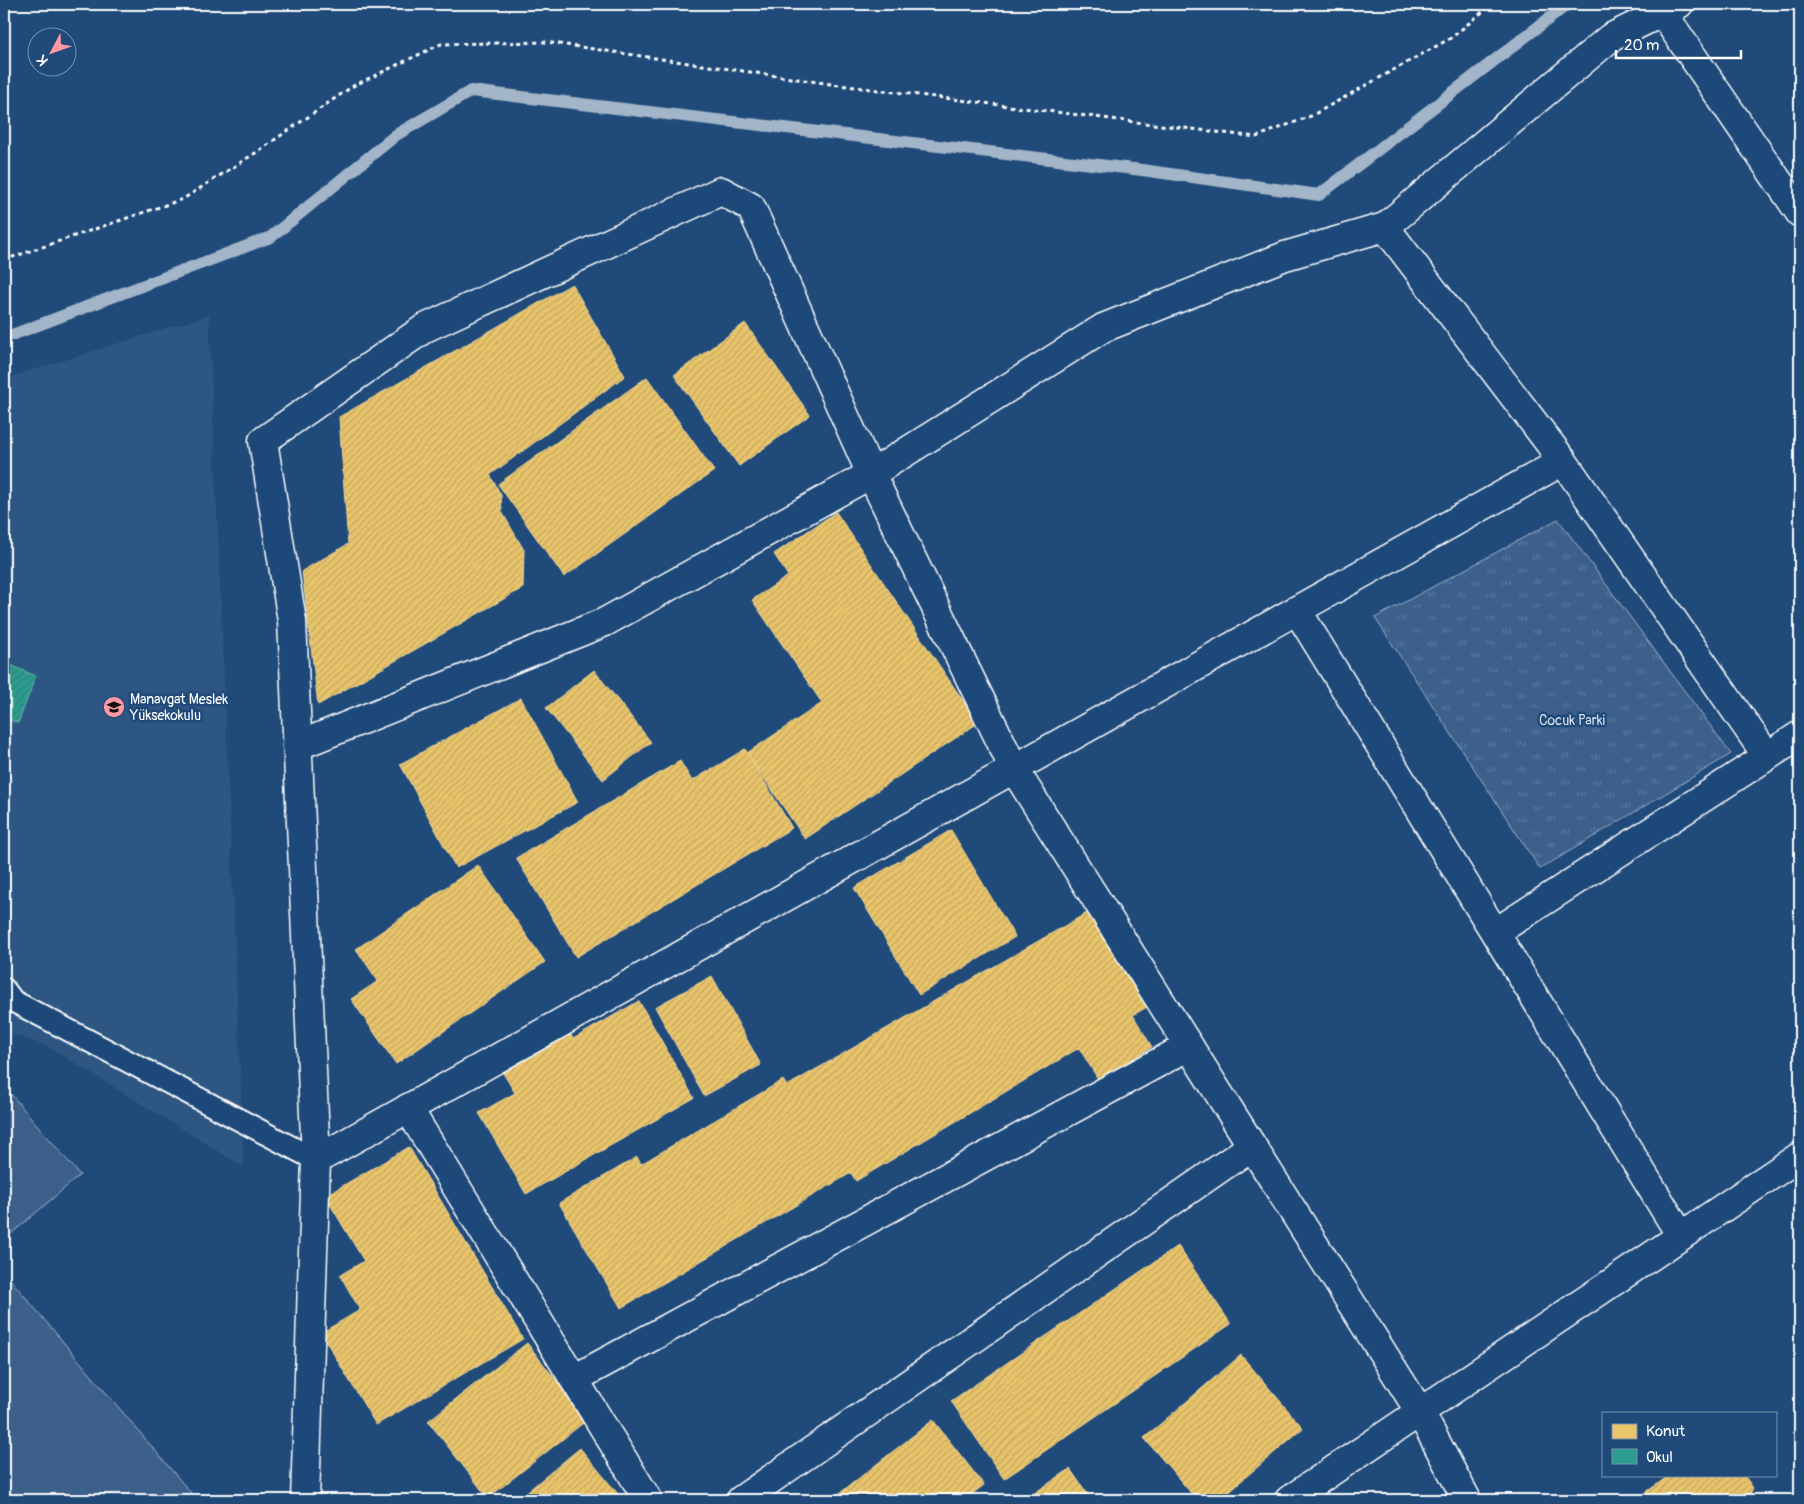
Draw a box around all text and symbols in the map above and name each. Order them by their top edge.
north arrow [28,28,78,78]
scale bar [1616,28,1742,60]
text: 20 m [1624,36,1659,55]
text: K [33,51,52,69]
place label: Manavgat Meslek Yüksekokulu [129,691,228,724]
school or university icon: Manavgat Meslek Yüksekokulu [102,695,126,719]
park label: Cocuk Parki [1539,712,1606,729]
legend [1602,1412,1776,1476]
text: Konut [1646,1422,1686,1441]
text: Okul [1646,1448,1673,1467]

